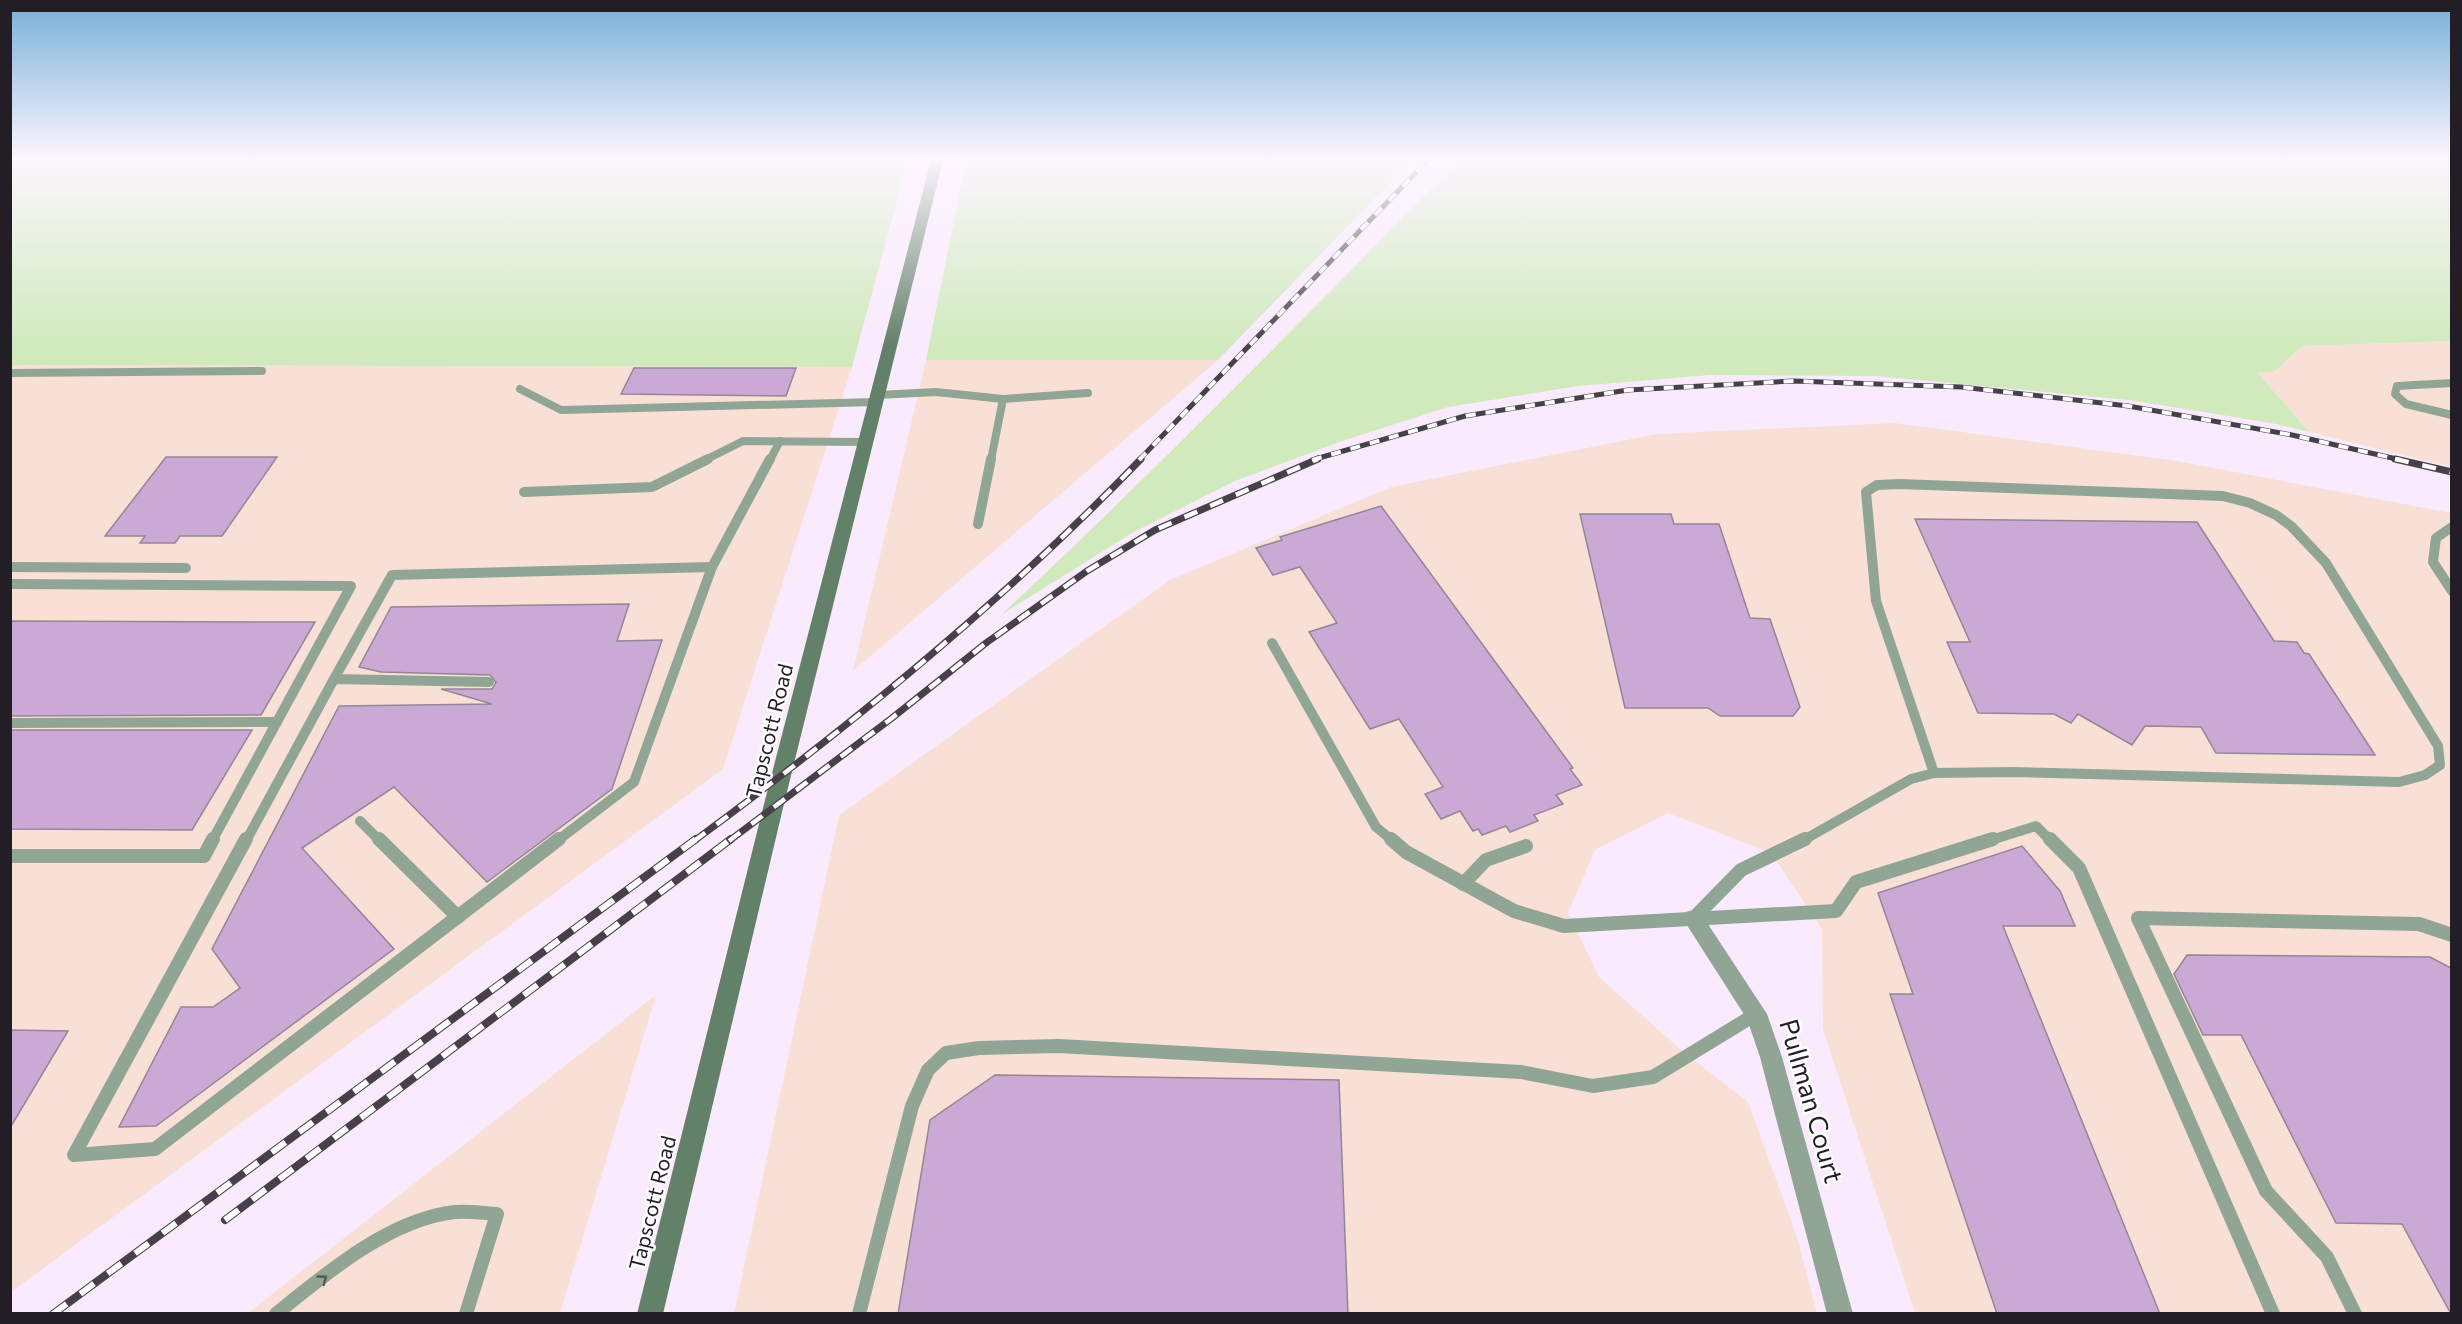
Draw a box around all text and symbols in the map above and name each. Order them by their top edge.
street label: Tapscott Road [740,661,797,800]
street label: Pullman Court [1774,1015,1851,1186]
street label: Tapscott Road [623,1133,680,1272]
one-way arrow [316,1275,327,1286]

